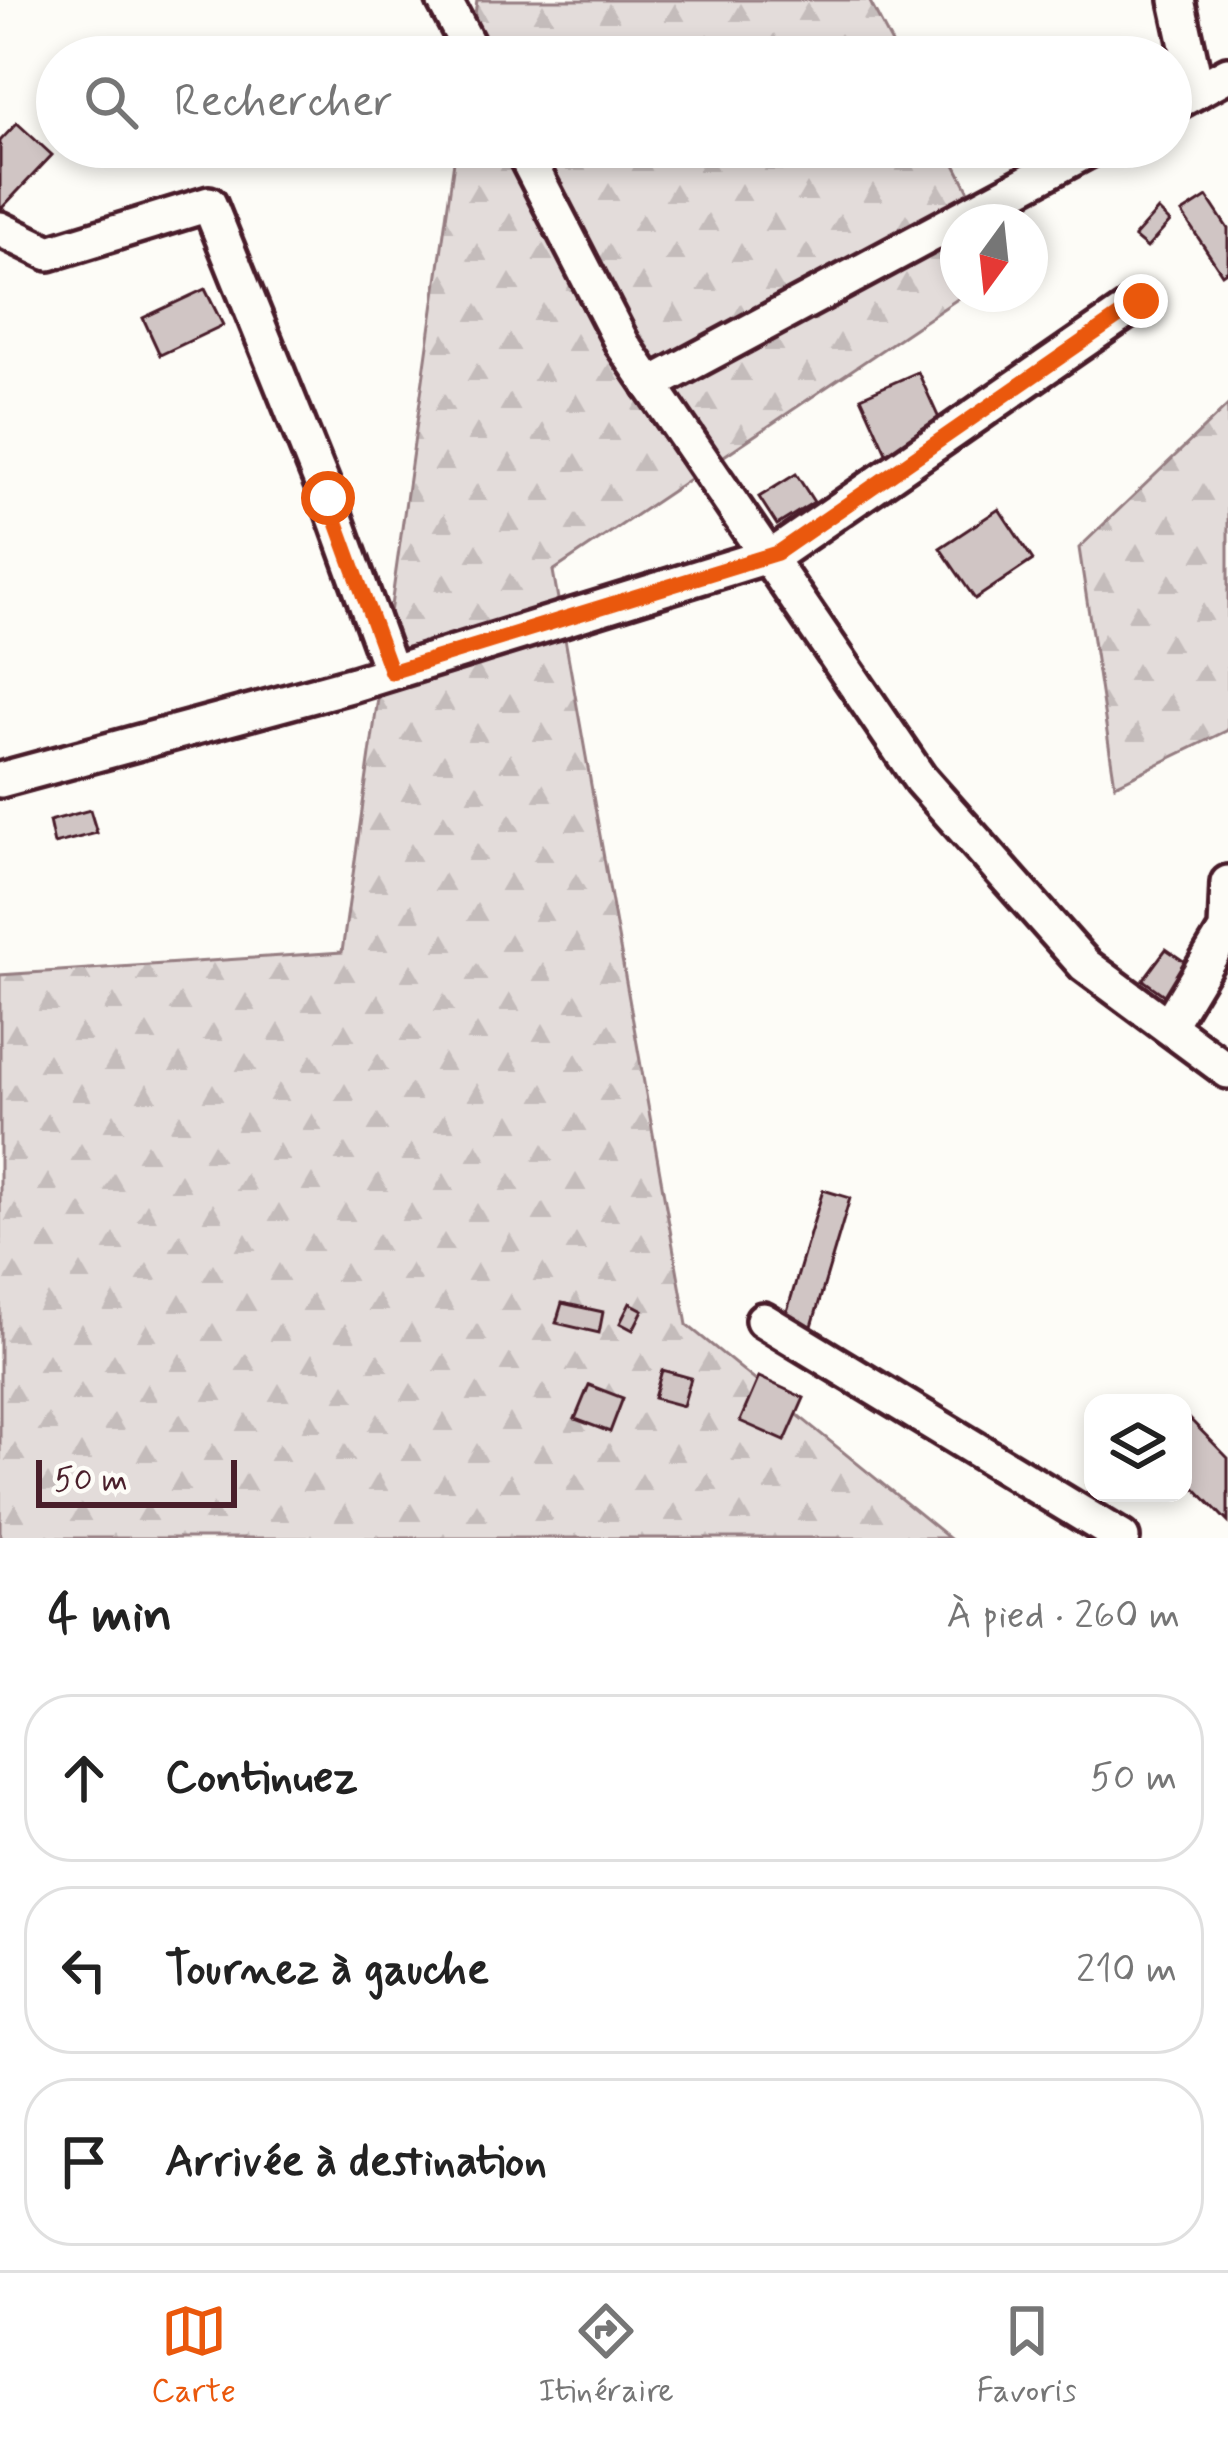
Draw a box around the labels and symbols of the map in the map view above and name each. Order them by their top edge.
north arrow [940,204,1048,312]
route end [1114,274,1168,328]
route start [301,471,355,525]
scale bar [36,1454,237,1507]

